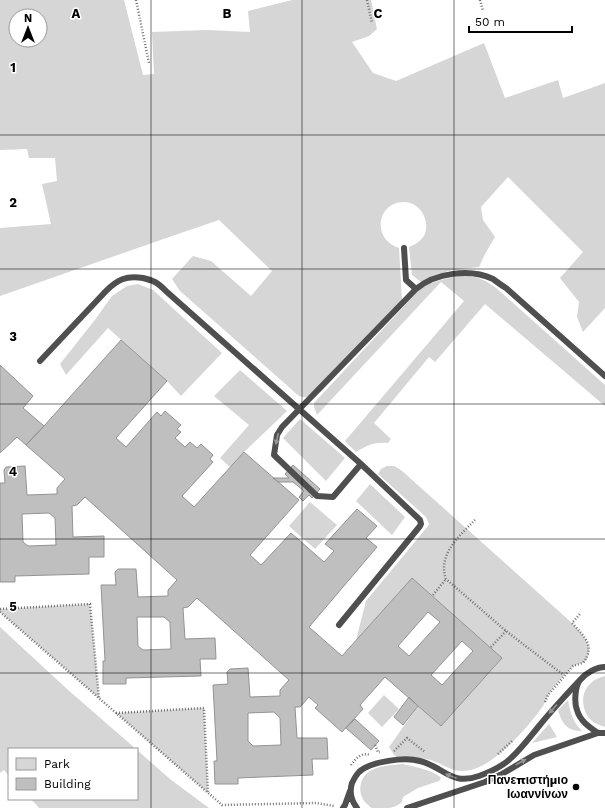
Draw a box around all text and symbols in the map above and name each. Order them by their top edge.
text: A [72,6,81,21]
text: B [223,6,232,21]
text: C [374,6,383,21]
north arrow [8,8,48,48]
scale bar [469,8,572,34]
text: N [24,12,32,25]
text: 50 m [475,15,505,29]
text: 1 [10,60,16,75]
text: 2 [9,195,17,210]
text: 3 [9,329,17,344]
one-way arrow [273,433,279,446]
text: 4 [9,464,18,479]
text: 5 [9,599,17,614]
one-way arrow [549,705,558,714]
legend [8,748,138,800]
text: Park [44,757,70,771]
one-way arrow [515,759,527,766]
one-way arrow [445,772,457,778]
place label: Πανεπιστήμιο Ιωαννίνων [488,773,568,801]
text: Building [44,777,91,791]
marker: Πανεπιστήμιο Ιωαννίνων [571,782,581,792]

